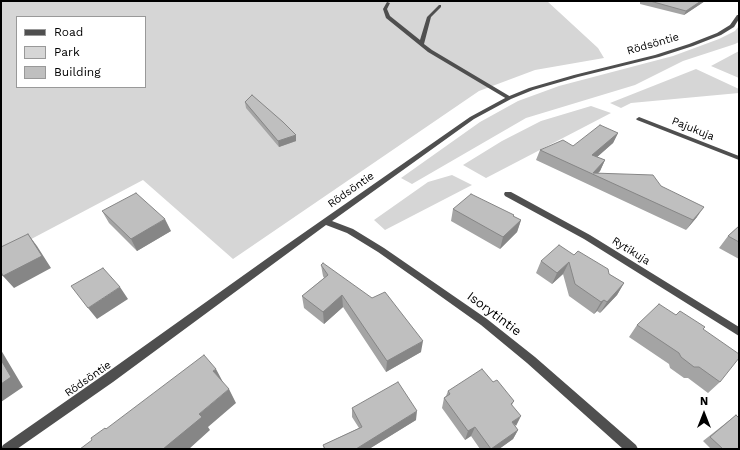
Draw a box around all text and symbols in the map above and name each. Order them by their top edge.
legend [16,16,146,88]
text: Road [54,25,83,39]
street label: Rödsöntie [625,30,681,58]
text: Park [54,45,80,59]
text: Building [54,65,101,79]
street label: Pajukuja [670,114,716,144]
street label: Rödsöntie [325,169,377,211]
street label: Rytikuja [610,234,652,268]
street label: Isorytintie [464,289,524,339]
street label: Rödsöntie [62,358,114,400]
north arrow [684,394,724,434]
text: N [700,395,708,408]

